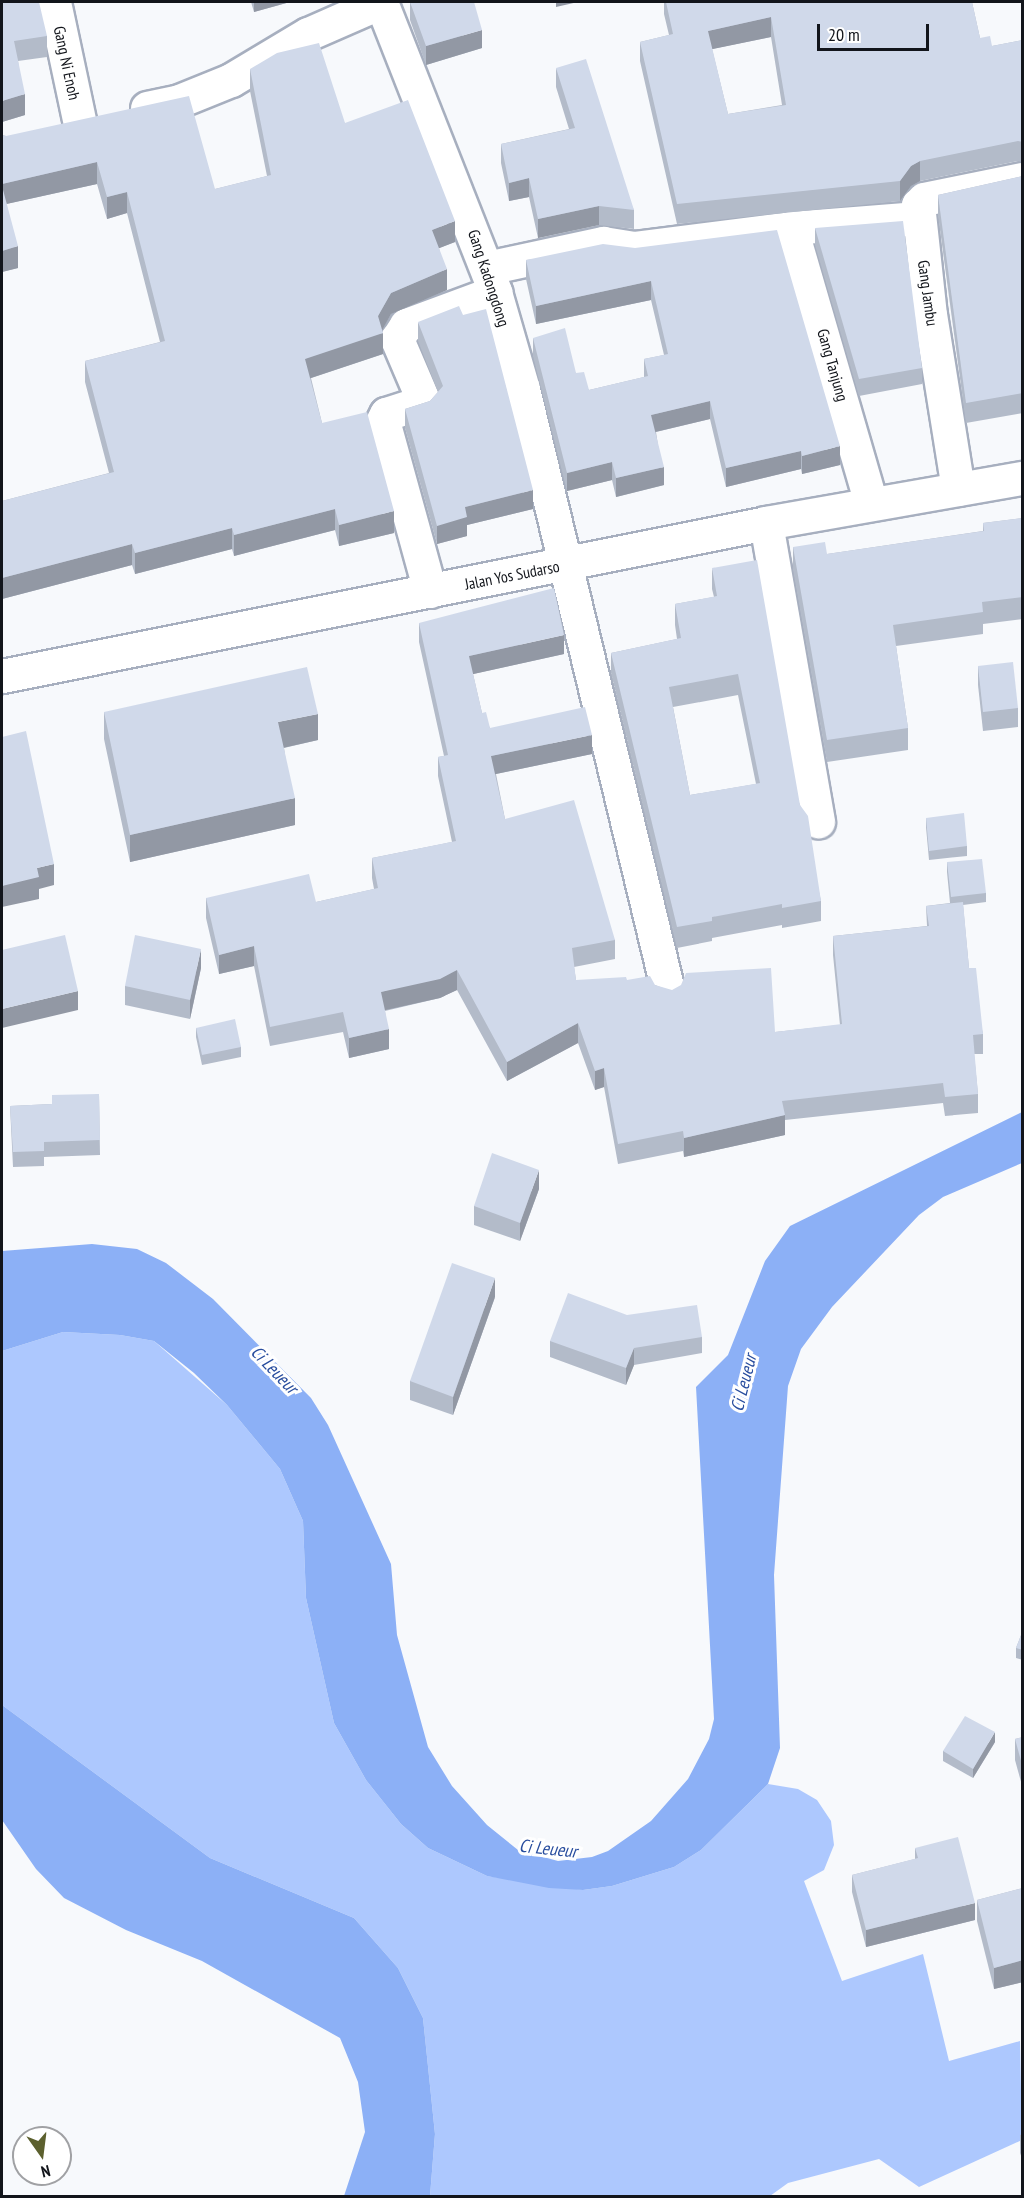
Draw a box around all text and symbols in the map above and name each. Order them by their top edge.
scale bar [820,12,932,50]
text: 20 m [828,23,860,46]
street label: Gang Ni Enoh [50,24,84,102]
street label: Gang Kadongdong [464,227,514,329]
street label: Gang Jambu [914,259,942,327]
street label: Gang Tanjung [813,326,853,404]
street label: Jalan Yos Sudarso [463,556,561,594]
water label: Ci Leueur [246,1342,302,1398]
water label: Ci Leueur [726,1352,762,1414]
water label: Ci Leueur [518,1835,578,1863]
north arrow [12,2126,72,2186]
text: N [39,2161,52,2182]

